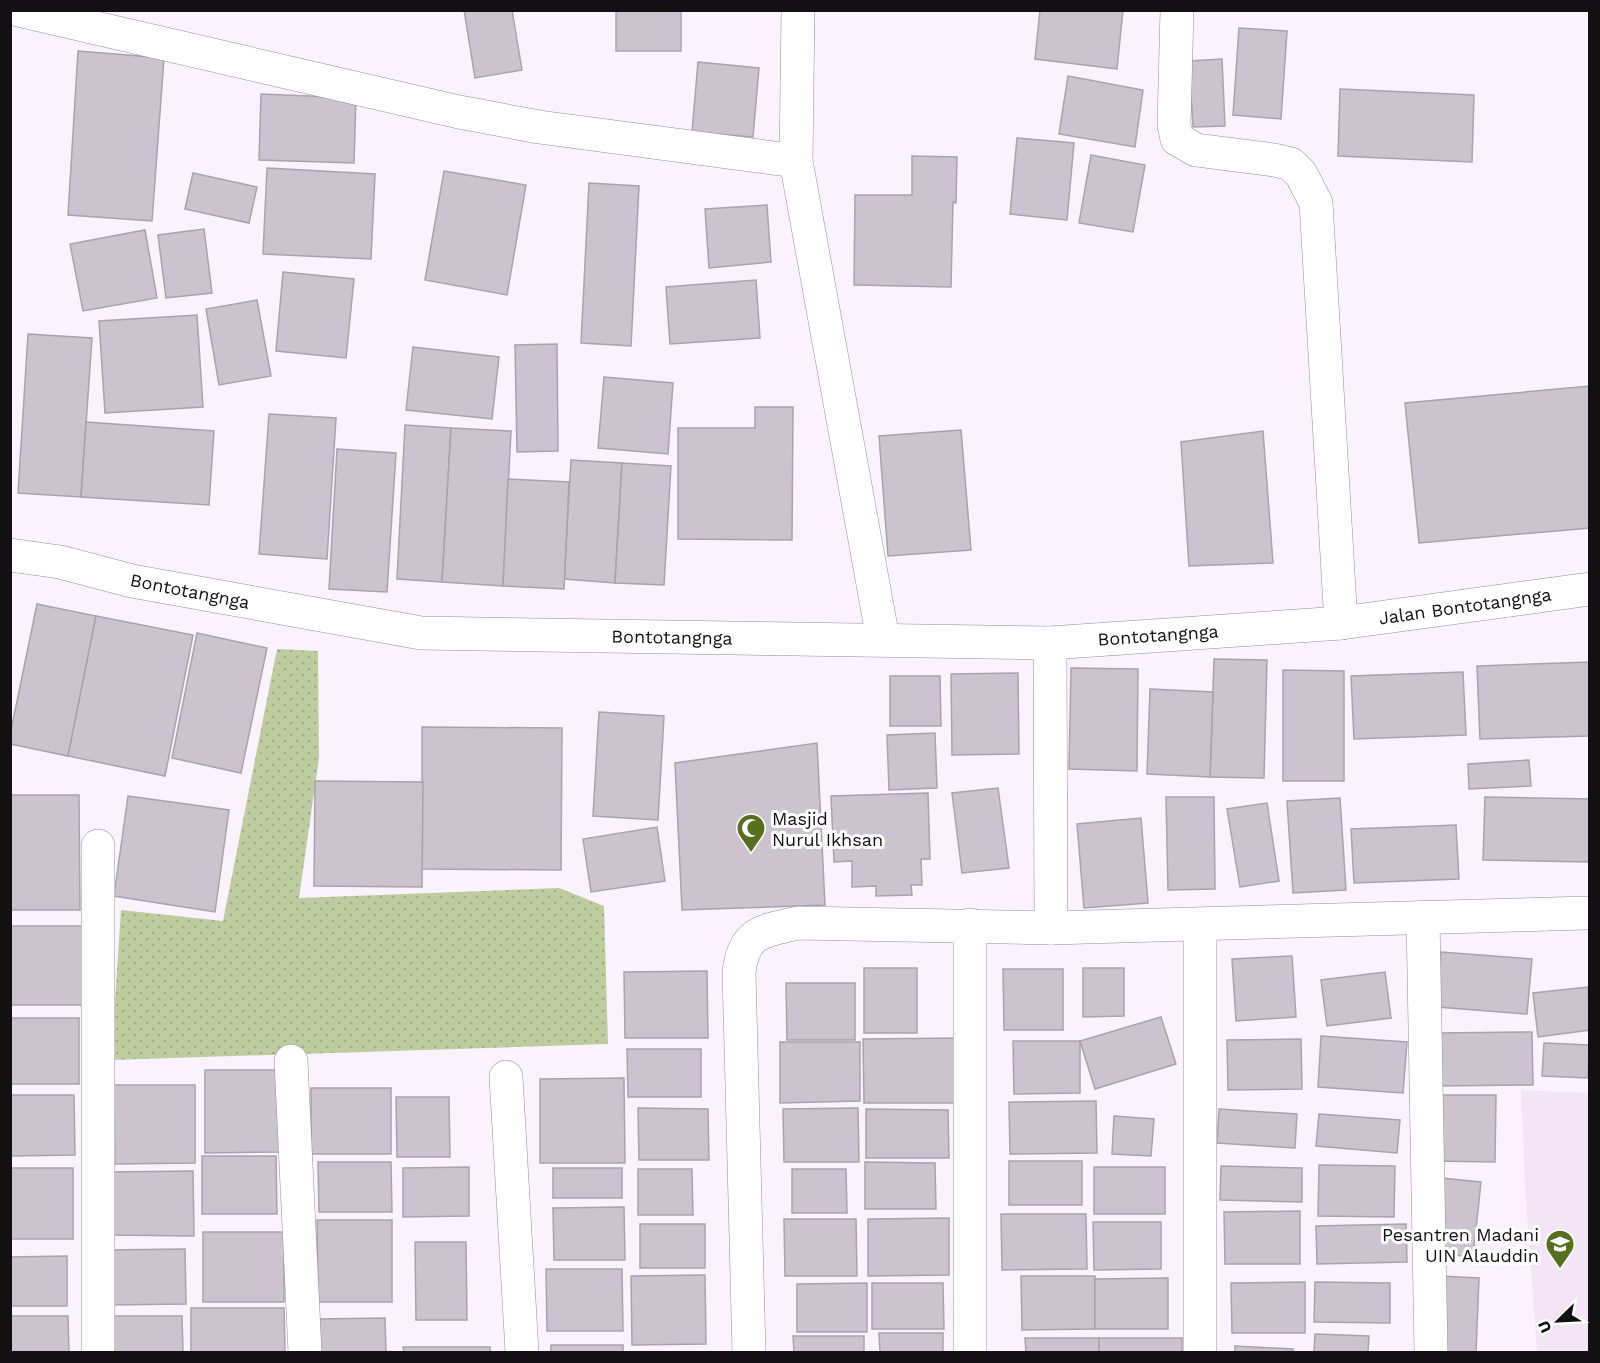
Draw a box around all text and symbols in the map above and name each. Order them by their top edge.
street label: Bontotangnga [129,569,251,613]
street label: Jalan Bontotangnga [1377,583,1553,629]
street label: Bontotangnga [1097,620,1219,650]
street label: Bontotangnga [611,625,733,649]
place label: Masjid Nurul Ikhsan [772,808,883,850]
mosque icon: Masjid Nurul Ikhsan [735,812,767,854]
place label: Pesantren Madani UIN Alauddin [1382,1224,1539,1266]
school or university icon: Pesantren Madani UIN Alauddin [1544,1228,1576,1270]
north arrow [1528,1291,1588,1351]
text: U [1534,1318,1556,1336]

